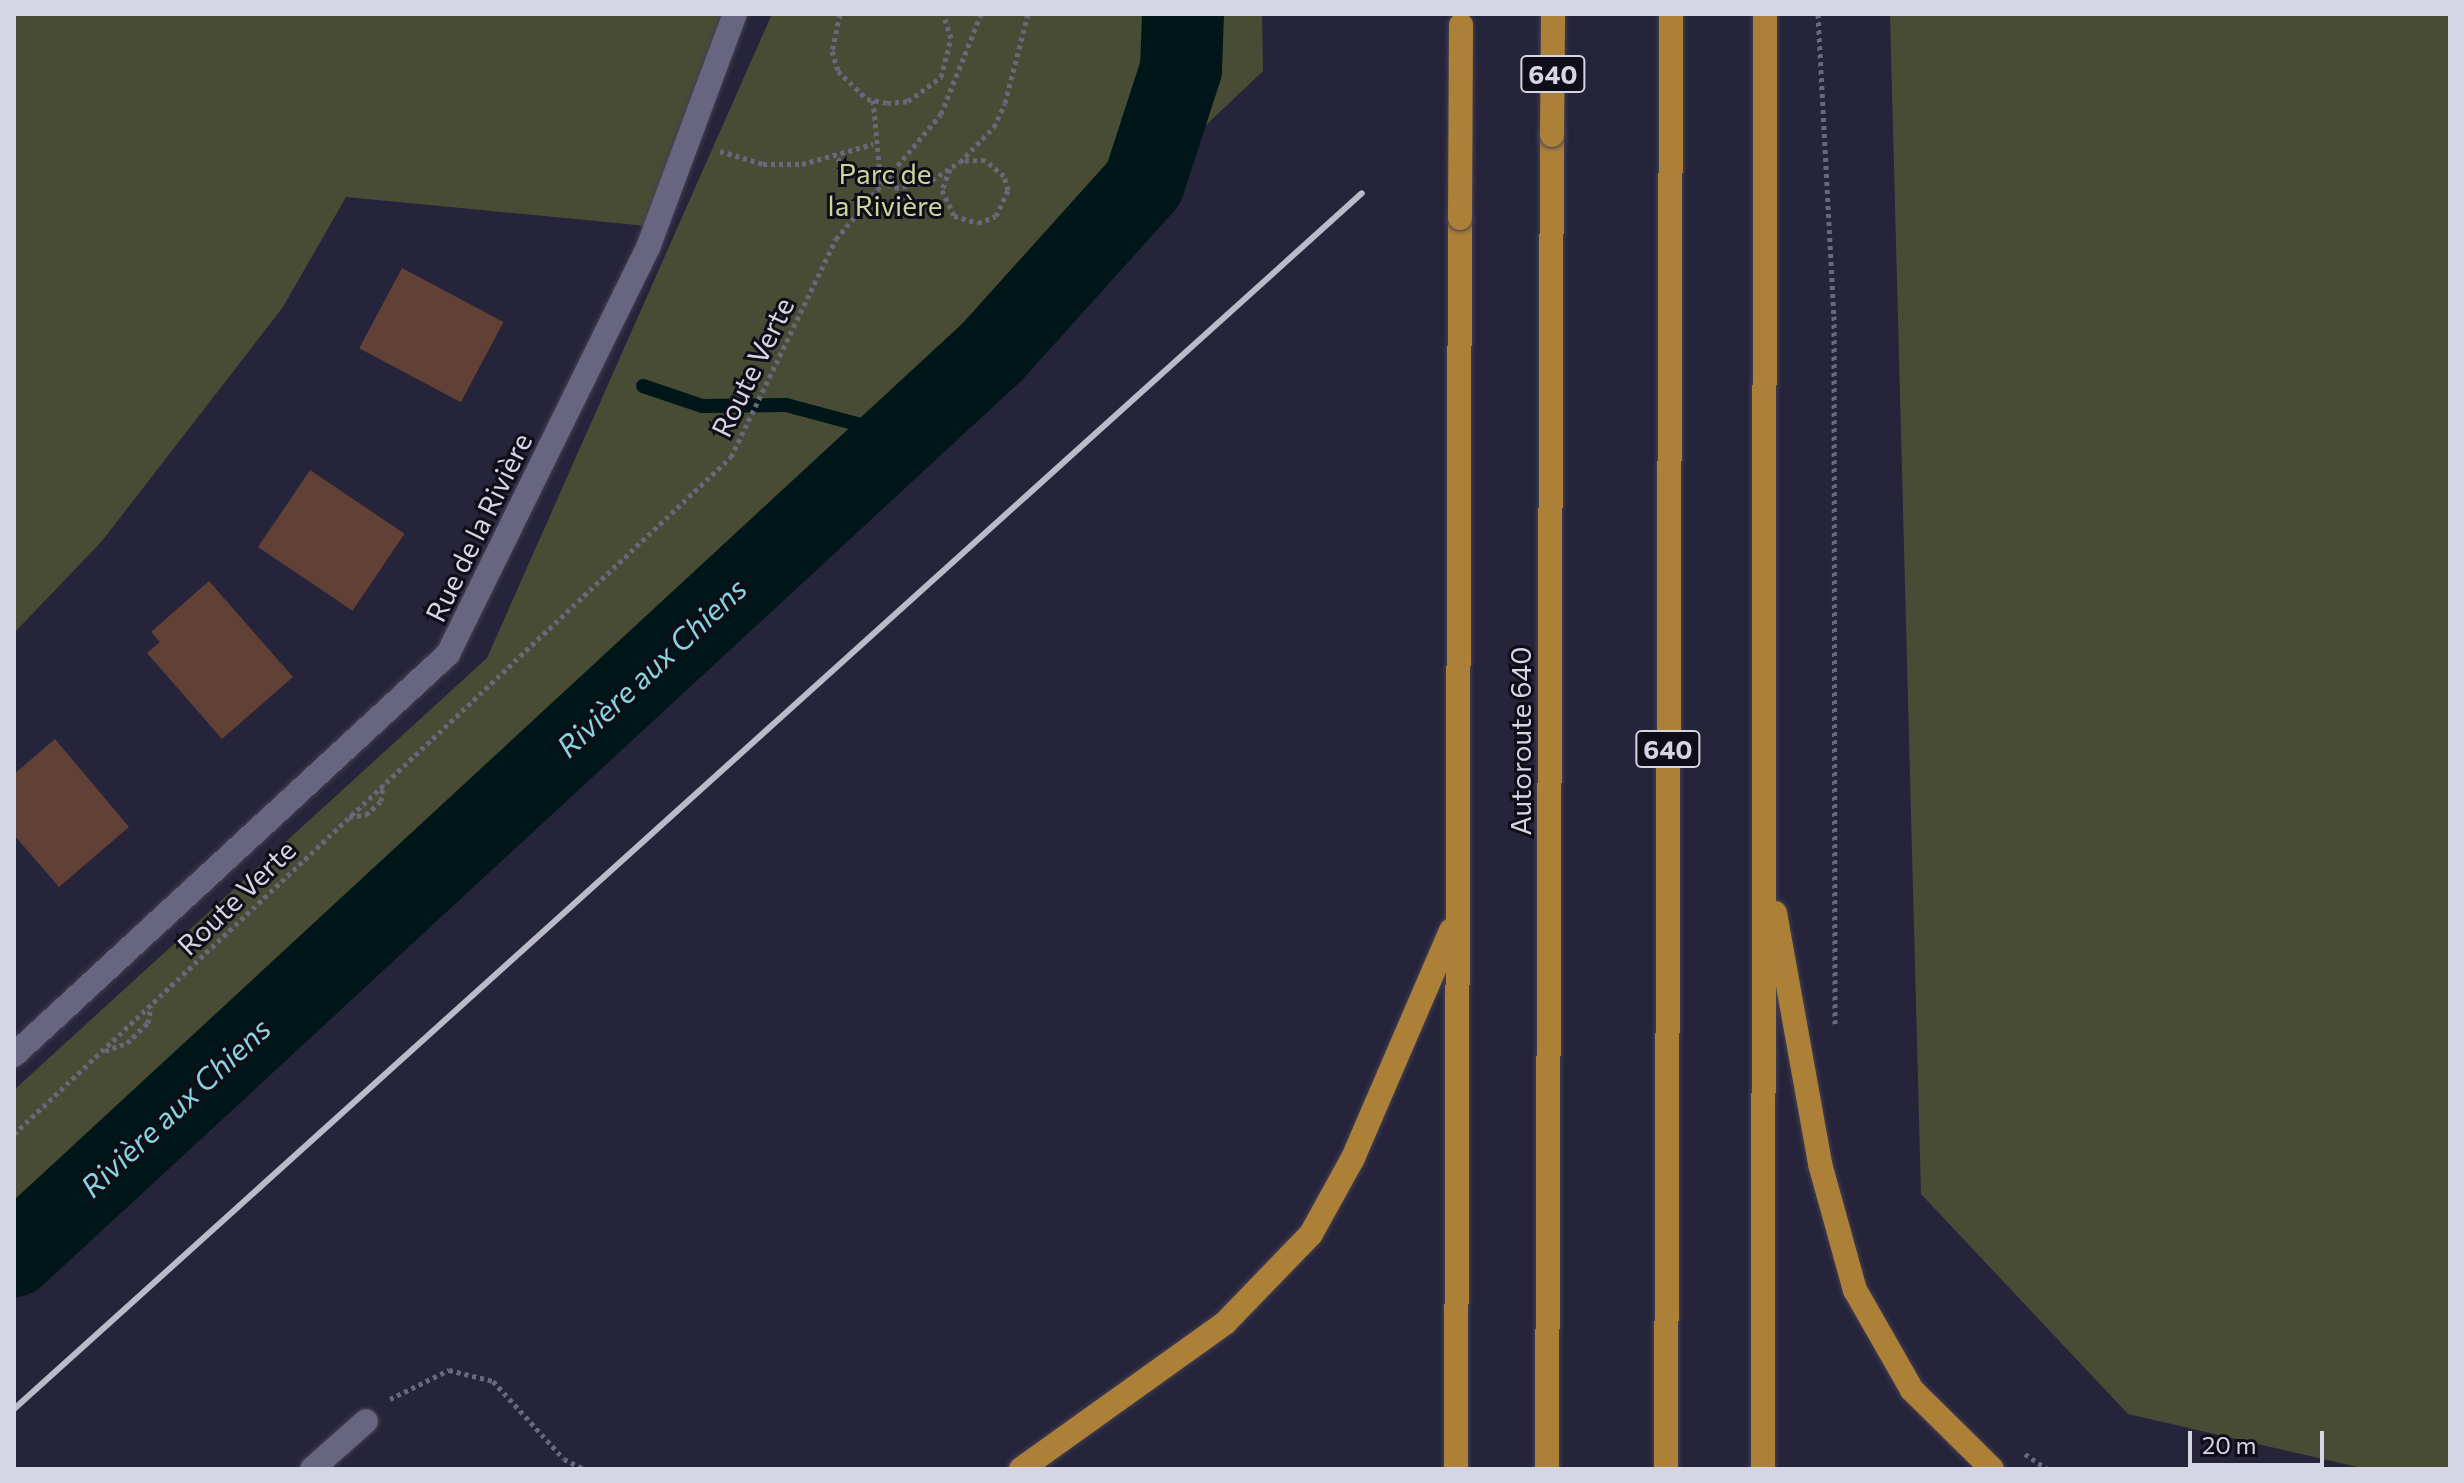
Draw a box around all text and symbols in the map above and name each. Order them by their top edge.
road number: 640 [1519,52,1587,96]
park label: Parc de la Rivière [828,156,942,222]
street label: Route Verte [704,292,800,442]
street label: Rue de la Rivière [418,427,538,627]
water label: Rivière aux Chiens [549,570,753,764]
street label: Autoroute 640 [1503,646,1537,836]
road number: 640 [1634,727,1702,771]
street label: Route Verte [170,833,302,961]
water label: Rivière aux Chiens [73,1010,277,1204]
scale bar [2192,1415,2328,1465]
text: 20 m [2202,1430,2256,1459]

